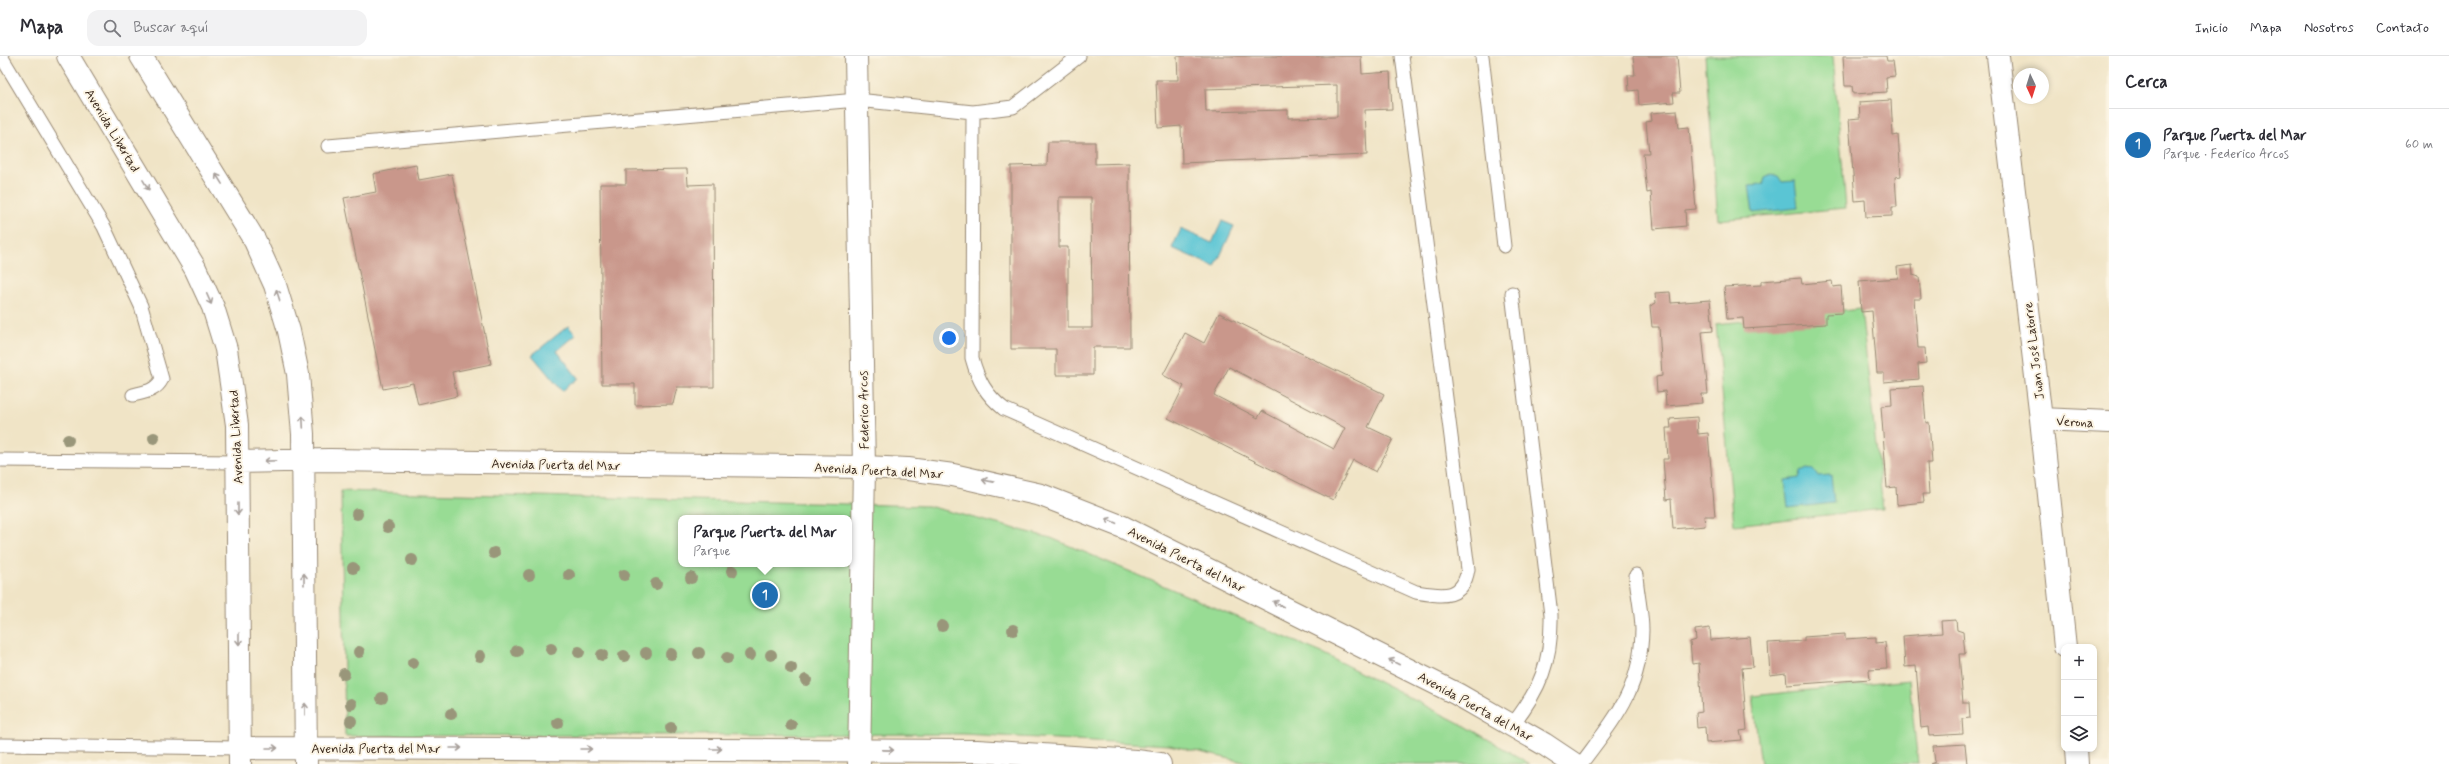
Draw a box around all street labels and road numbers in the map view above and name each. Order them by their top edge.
street label: Avenida Libertad [80,86,143,176]
street label: Juan José Latorre [2020,301,2049,401]
street label: Federico Arcos [855,371,874,449]
street label: Avenida Libertad [226,389,247,484]
street label: Verona [2056,413,2094,432]
street label: Avenida Puerta del Mar [491,456,621,475]
street label: Avenida Puerta del Mar [814,460,944,483]
street label: Avenida Puerta del Mar [1125,523,1248,598]
street label: Avenida Puerta del Mar [1415,669,1536,746]
street label: Avenida Puerta del Mar [311,741,441,758]

